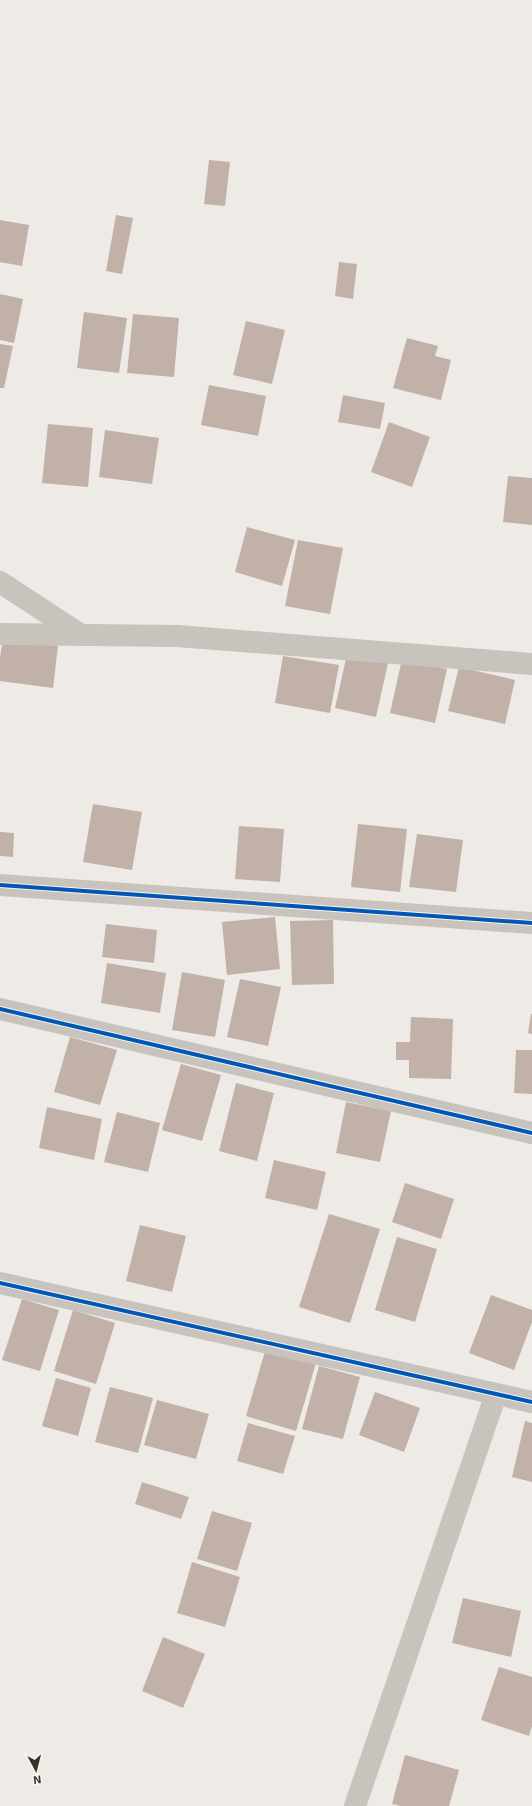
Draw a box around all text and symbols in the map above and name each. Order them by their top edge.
north arrow [16,1750,56,1790]
text: N [32,1773,42,1787]

